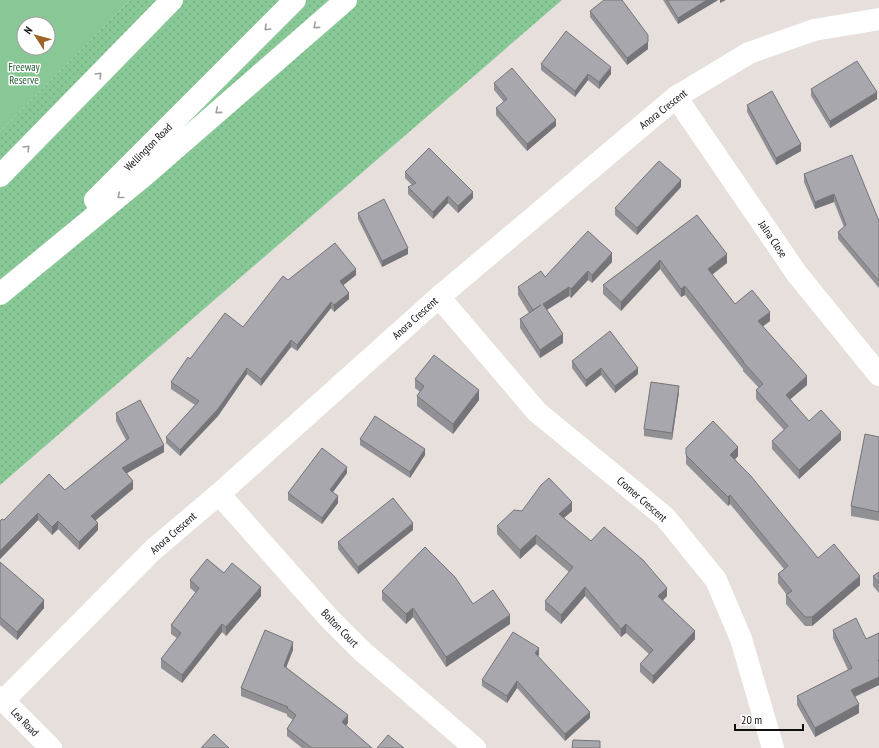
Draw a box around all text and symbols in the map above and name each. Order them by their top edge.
north arrow [16,16,56,56]
one-way arrow [314,21,321,28]
one-way arrow [264,23,272,31]
text: N [20,24,35,37]
park label: Freeway Reserve [8,60,41,87]
one-way arrow [94,72,102,80]
street label: Anora Crescent [636,86,690,132]
one-way arrow [216,106,223,113]
street label: Wellington Road [121,120,175,174]
one-way arrow [22,145,30,153]
one-way arrow [117,191,124,198]
street label: Jalna Close [755,217,791,261]
street label: Anora Crescent [389,294,441,342]
street label: Cromer Crescent [614,473,670,525]
street label: Anora Crescent [147,509,199,557]
street label: Bolton Court [318,606,362,650]
street label: Lea Road [8,705,42,739]
scale bar [735,706,803,732]
text: 20 m [741,712,762,727]

